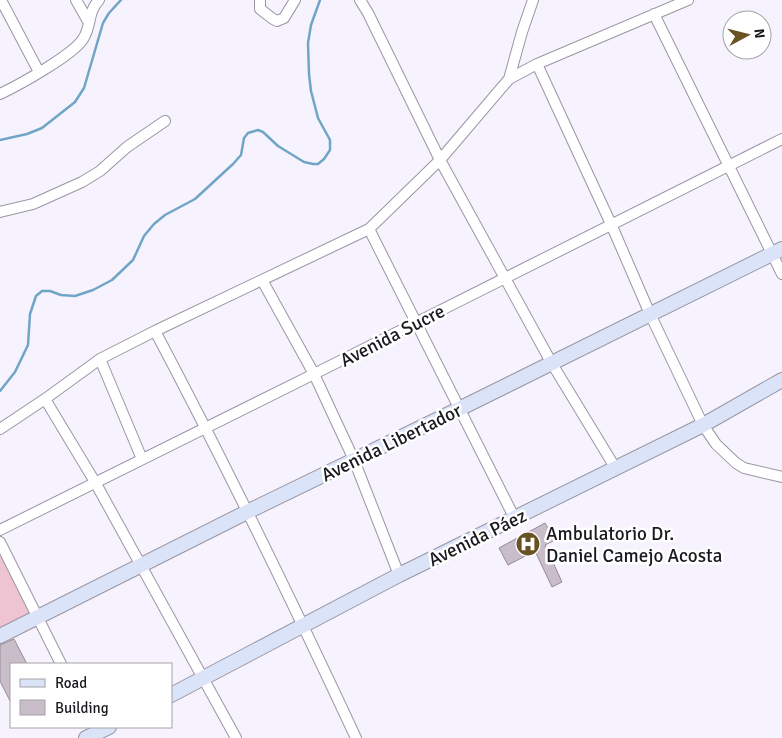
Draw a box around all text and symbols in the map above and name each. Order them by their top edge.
north arrow [722,10,772,60]
text: N [750,28,768,39]
street label: Avenida Sucre [336,299,449,373]
street label: Avenida Libertador [317,398,466,487]
street label: Avenida Páez [424,504,531,572]
place label: Ambulatorio Dr. Daniel Camejo Acosta [546,522,722,568]
hospital icon: Ambulatorio Dr. Daniel Camejo Acosta [515,531,541,557]
legend [10,663,172,728]
text: Road [55,674,87,692]
text: Building [55,699,109,717]

